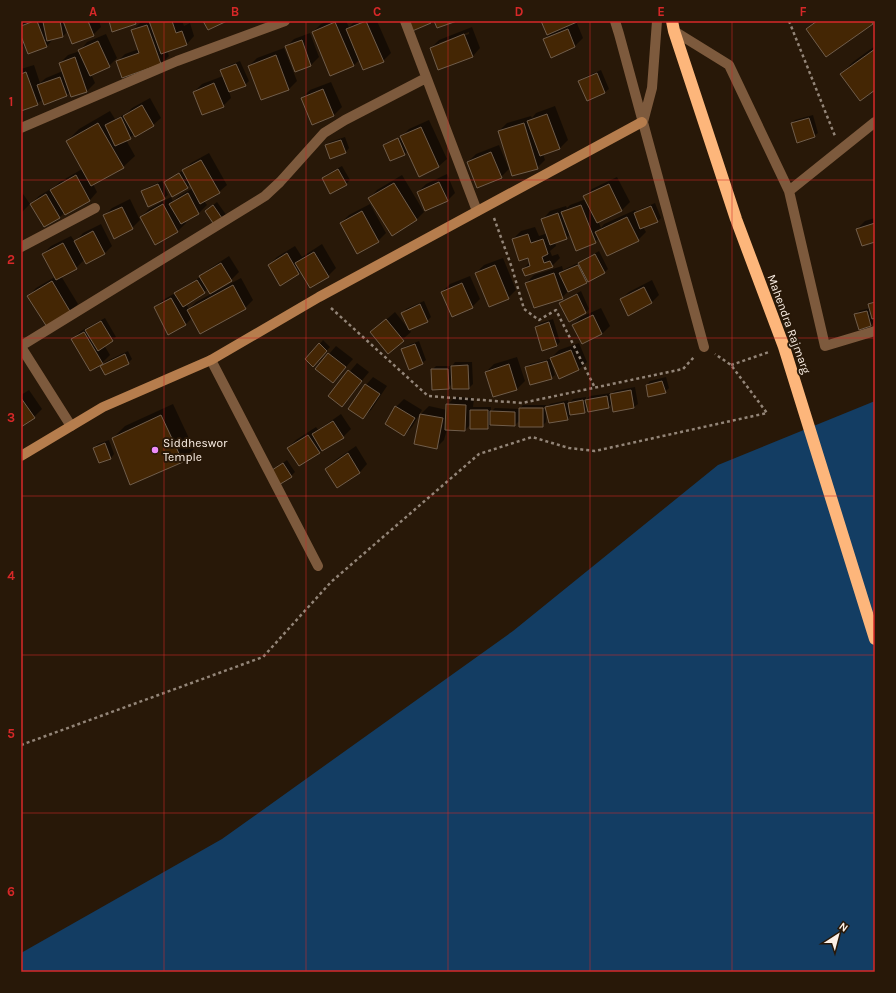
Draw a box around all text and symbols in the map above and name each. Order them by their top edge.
text: A [89,4,97,19]
text: B [231,4,239,19]
text: C [373,4,381,19]
text: D [515,4,524,19]
text: E [657,4,665,19]
text: F [799,4,807,19]
text: 1 [9,94,13,109]
text: 2 [7,252,15,267]
street label: Mahendra Rajmarg [765,272,814,376]
text: 3 [7,410,15,425]
place label: Siddheswor Temple [163,436,228,464]
marker: Siddheswor Temple [150,445,160,455]
text: 4 [7,568,15,583]
text: 5 [7,726,15,741]
text: 6 [7,884,15,899]
north arrow [818,915,858,955]
text: N [837,920,851,935]

